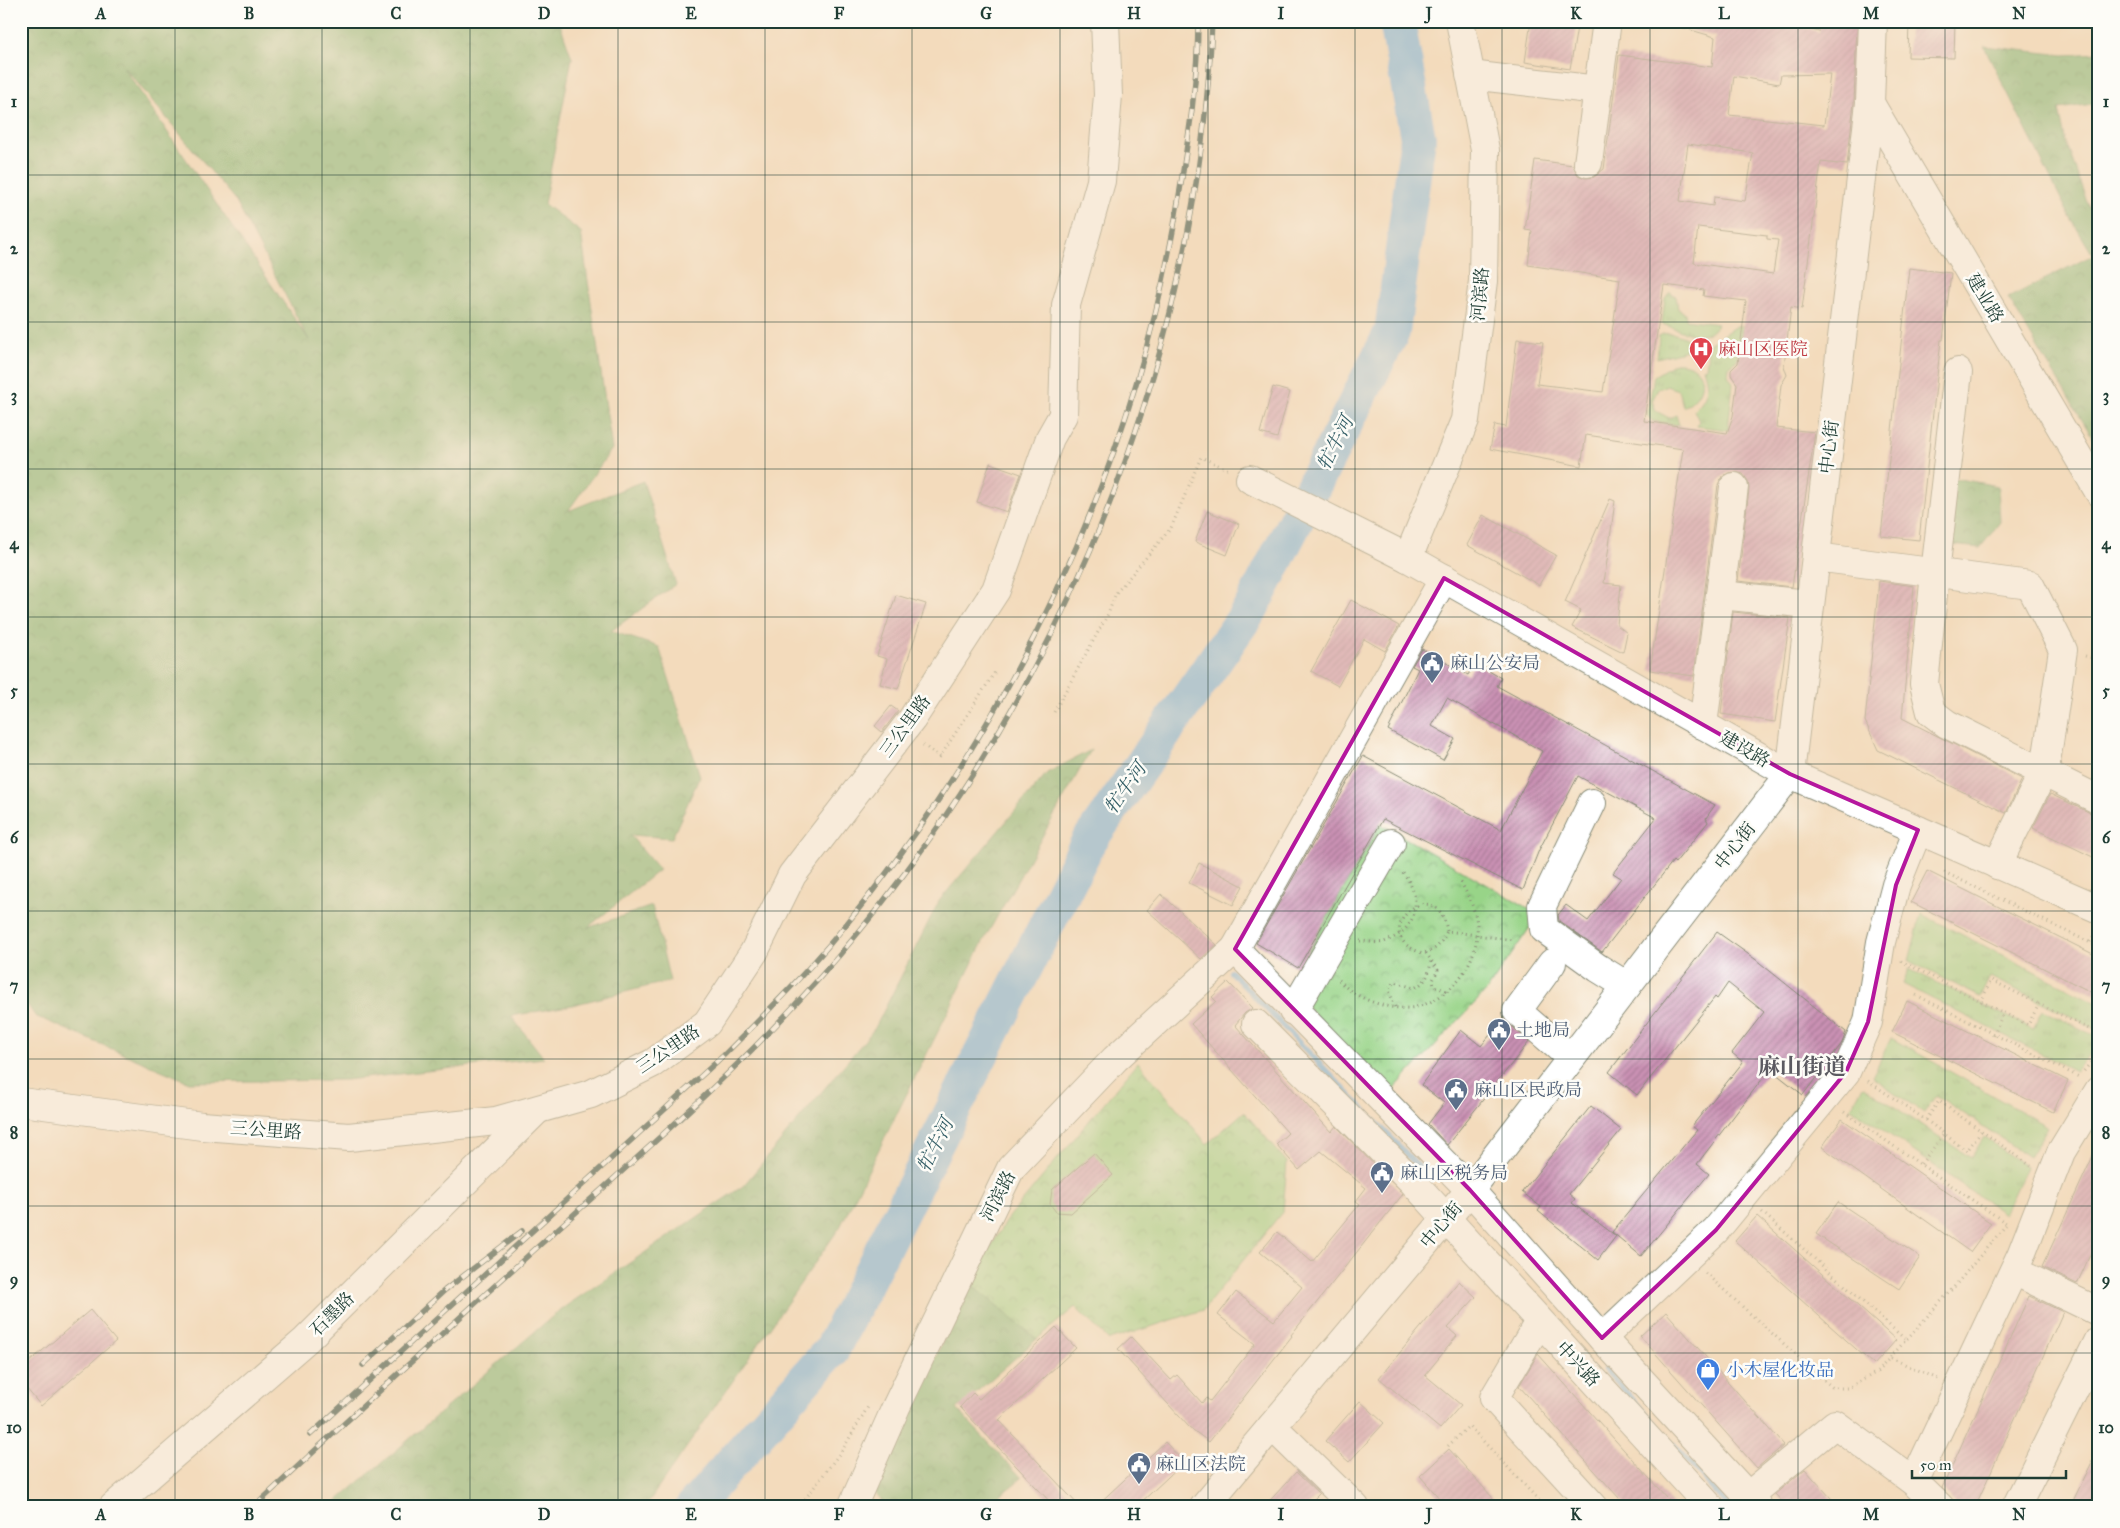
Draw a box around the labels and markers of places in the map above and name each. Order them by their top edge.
hospital icon: 麻山区医院 [1688,336,1714,370]
place label: 麻山区医院 [1718,338,1808,360]
public building icon: 麻山公安局 [1419,650,1445,684]
place label: 麻山公安局 [1450,652,1540,674]
public building icon: 土地局 [1486,1017,1512,1051]
place label: 土地局 [1516,1019,1570,1041]
public building icon: 麻山区民政局 [1443,1077,1469,1111]
place label: 麻山区民政局 [1474,1079,1582,1101]
public building icon: 麻山区税务局 [1369,1160,1395,1194]
place label: 麻山区税务局 [1400,1162,1508,1184]
shop icon: 小木屋化妆品 [1695,1357,1721,1391]
place label: 小木屋化妆品 [1726,1359,1834,1381]
public building icon: 麻山区法院 [1126,1451,1152,1485]
place label: 麻山区法院 [1156,1453,1246,1475]

